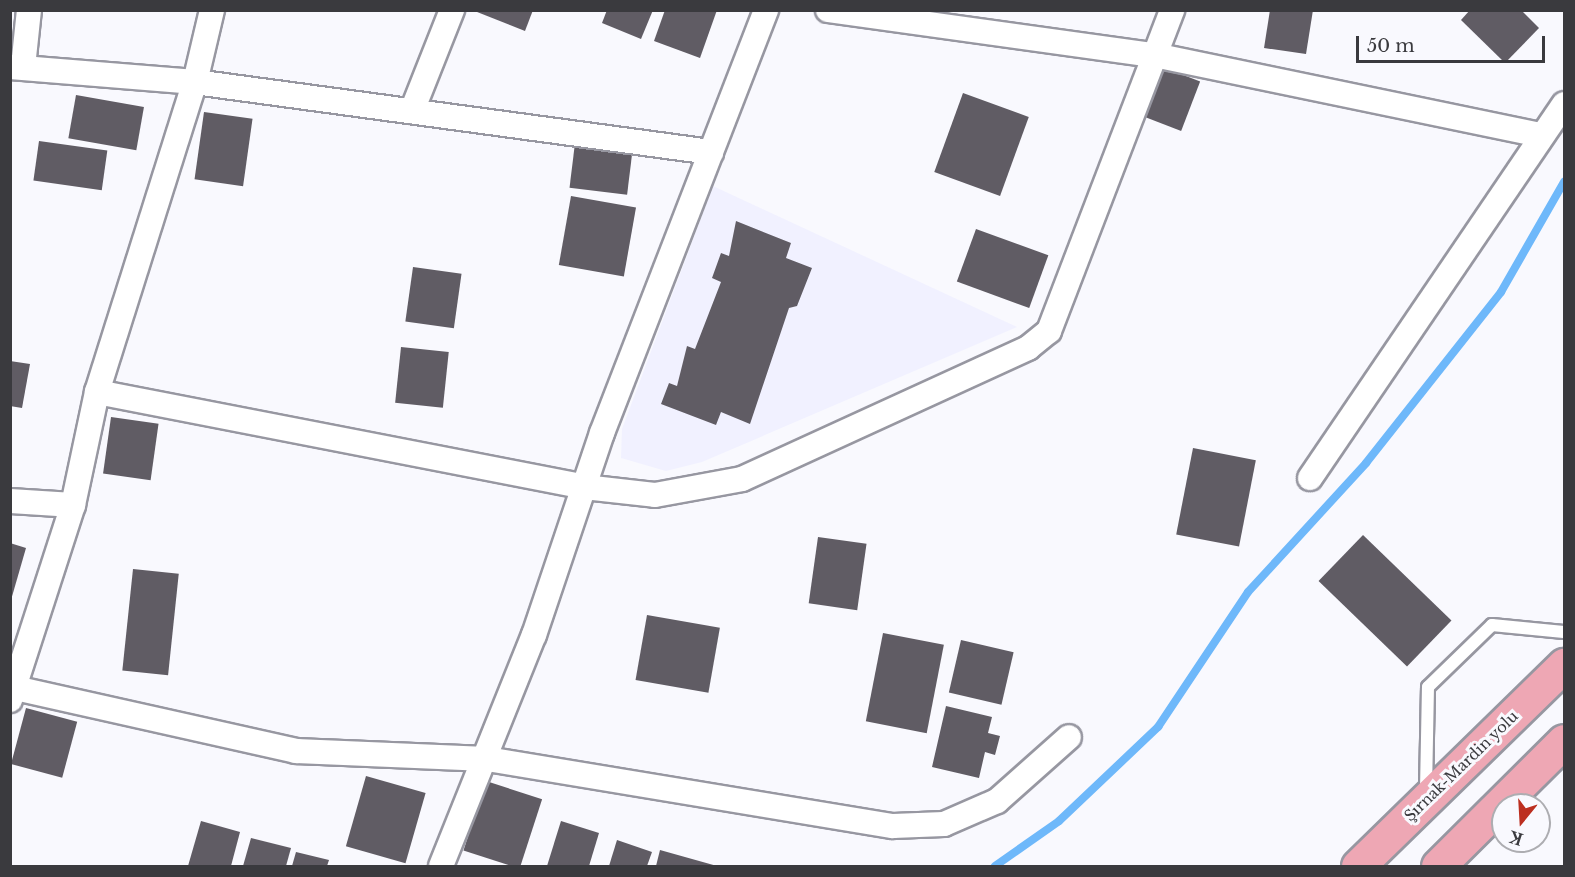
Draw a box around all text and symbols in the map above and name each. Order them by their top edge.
scale bar [1359,24,1548,62]
text: 50 m [1367,35,1415,57]
street label: Şırnak-Mardin yolu [1400,707,1522,825]
north arrow [1491,793,1551,853]
text: K [1507,827,1525,850]

